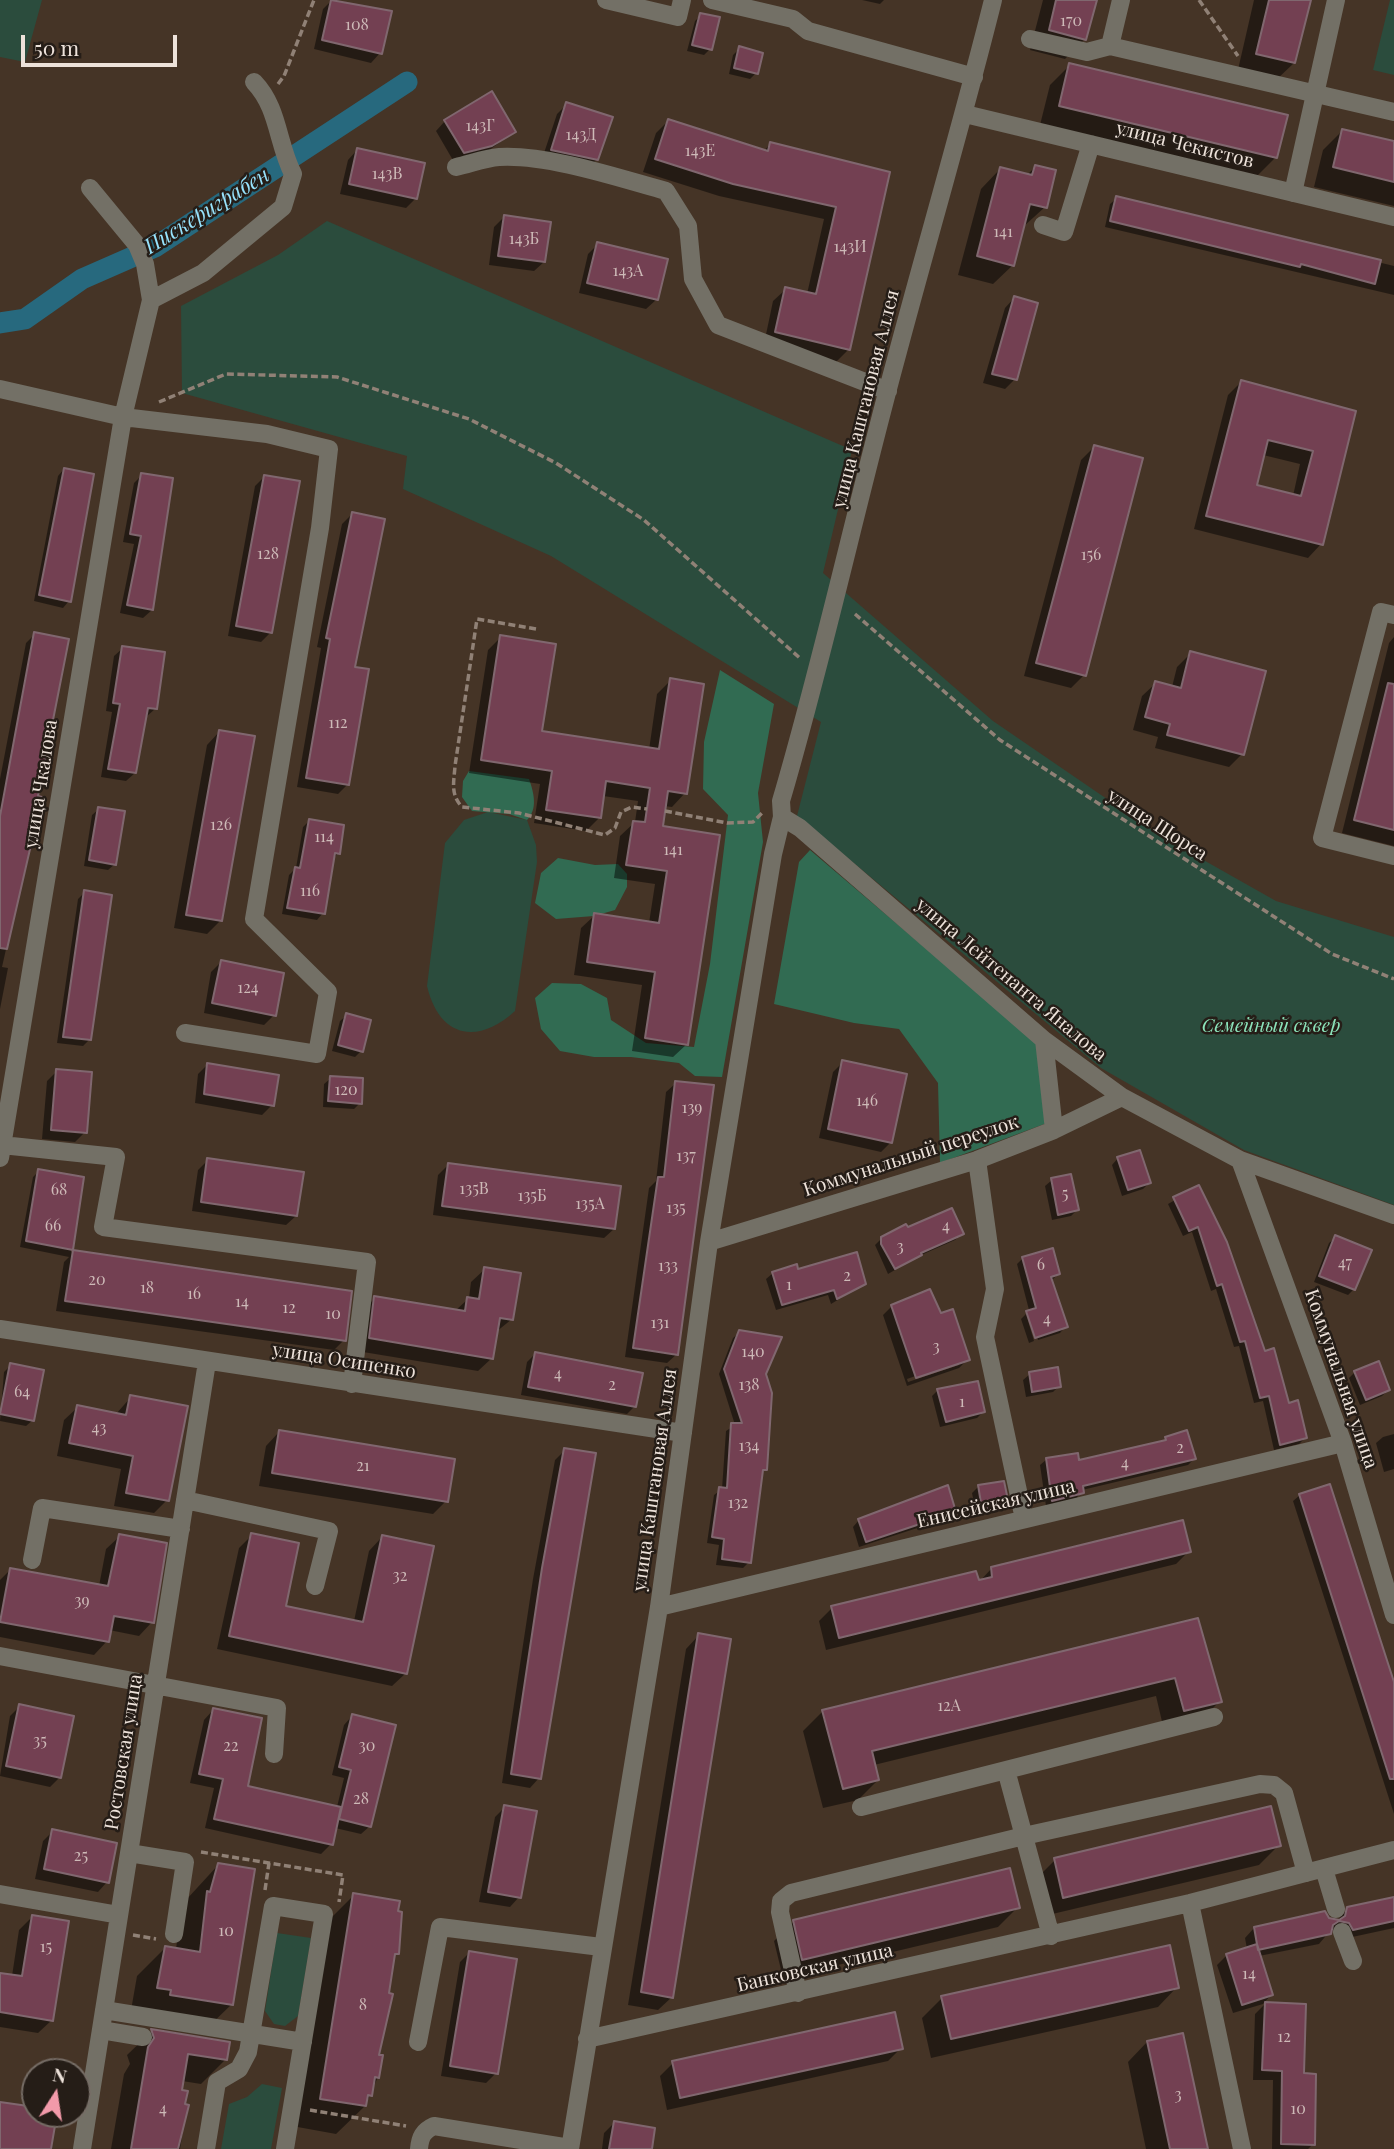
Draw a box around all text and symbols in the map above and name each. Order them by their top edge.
house number: 170 [1060,11,1082,31]
house number: 108 [345,15,369,35]
scale bar [24,21,180,65]
text: 50 m [34,33,79,61]
house number: 143Г [465,116,495,136]
street label: улица Чекистов [1114,117,1256,173]
house number: 143Д [566,125,596,145]
house number: 143Е [685,141,715,161]
water label: Пискериграбен [140,162,274,260]
house number: 143В [372,164,402,184]
house number: 141 [993,222,1013,242]
house number: 143Б [509,229,539,249]
house number: 143И [833,237,867,257]
house number: 143А [613,261,643,281]
street label: улица Каштановая Аллея [828,287,904,511]
house number: 128 [257,544,279,564]
house number: 156 [1081,545,1101,565]
house number: 112 [328,713,348,733]
street label: улица Чкалова [20,718,62,850]
street label: улица Щорса [1103,784,1211,866]
house number: 126 [210,815,232,835]
house number: 114 [314,827,334,847]
house number: 141 [663,840,683,860]
house number: 116 [300,881,320,901]
street label: улица Лейтенанта Яналова [911,893,1111,1067]
house number: 124 [237,978,259,998]
park label: Семейный сквер [1202,1015,1340,1037]
house number: 120 [334,1080,358,1100]
house number: 146 [856,1091,878,1111]
house number: 139 [681,1098,703,1118]
street label: Коммунальный переулок [800,1110,1022,1202]
house number: 137 [676,1146,696,1166]
house number: 135В [459,1179,489,1199]
house number: 68 [51,1180,67,1200]
house number: 5 [1062,1184,1068,1204]
house number: 135Б [517,1186,547,1206]
house number: 135А [575,1194,605,1214]
house number: 135 [666,1198,686,1218]
house number: 66 [45,1216,61,1236]
house number: 4 [942,1216,950,1236]
house number: 3 [896,1237,904,1257]
house number: 47 [1338,1253,1352,1273]
house number: 6 [1037,1255,1045,1275]
house number: 133 [658,1256,678,1276]
house number: 2 [843,1266,851,1286]
house number: 20 [88,1270,106,1290]
house number: 1 [786,1275,792,1295]
house number: 18 [140,1278,154,1298]
house number: 16 [187,1284,201,1304]
street label: Коммунальная улица [1300,1286,1382,1472]
house number: 14 [235,1292,249,1312]
house number: 12 [282,1298,296,1318]
house number: 10 [325,1304,341,1324]
house number: 4 [1043,1309,1051,1329]
house number: 131 [651,1313,669,1333]
house number: 3 [932,1337,940,1357]
street label: улица Осипенко [271,1338,417,1384]
house number: 140 [741,1342,765,1362]
house number: 4 [554,1364,562,1384]
street label: улица Каштановая Аллея [628,1367,682,1593]
house number: 2 [608,1375,616,1395]
house number: 138 [738,1375,760,1395]
house number: 64 [14,1382,30,1402]
house number: 1 [959,1392,965,1412]
house number: 43 [92,1418,106,1438]
house number: 134 [739,1436,759,1456]
house number: 2 [1176,1438,1184,1458]
house number: 4 [1121,1453,1129,1473]
house number: 21 [356,1456,370,1476]
street label: Енисейская улица [915,1475,1077,1533]
house number: 132 [728,1493,748,1513]
house number: 32 [393,1566,407,1586]
house number: 39 [74,1591,90,1611]
street label: Ростовская улица [100,1672,148,1832]
house number: 12А [937,1696,961,1716]
house number: 35 [33,1731,47,1751]
house number: 22 [223,1736,239,1756]
house number: 30 [359,1736,375,1756]
house number: 28 [353,1789,369,1809]
house number: 25 [74,1846,88,1866]
house number: 10 [218,1921,234,1941]
house number: 15 [40,1937,52,1957]
street label: Банковская улица [735,1939,895,1997]
house number: 14 [1242,1964,1256,1984]
house number: 8 [359,1995,367,2015]
house number: 12 [1277,2027,1291,2047]
north arrow [21,2058,91,2128]
text: N [51,2060,69,2089]
house number: 3 [1174,2085,1182,2105]
house number: 4 [159,2099,167,2119]
house number: 10 [1290,2099,1306,2119]

